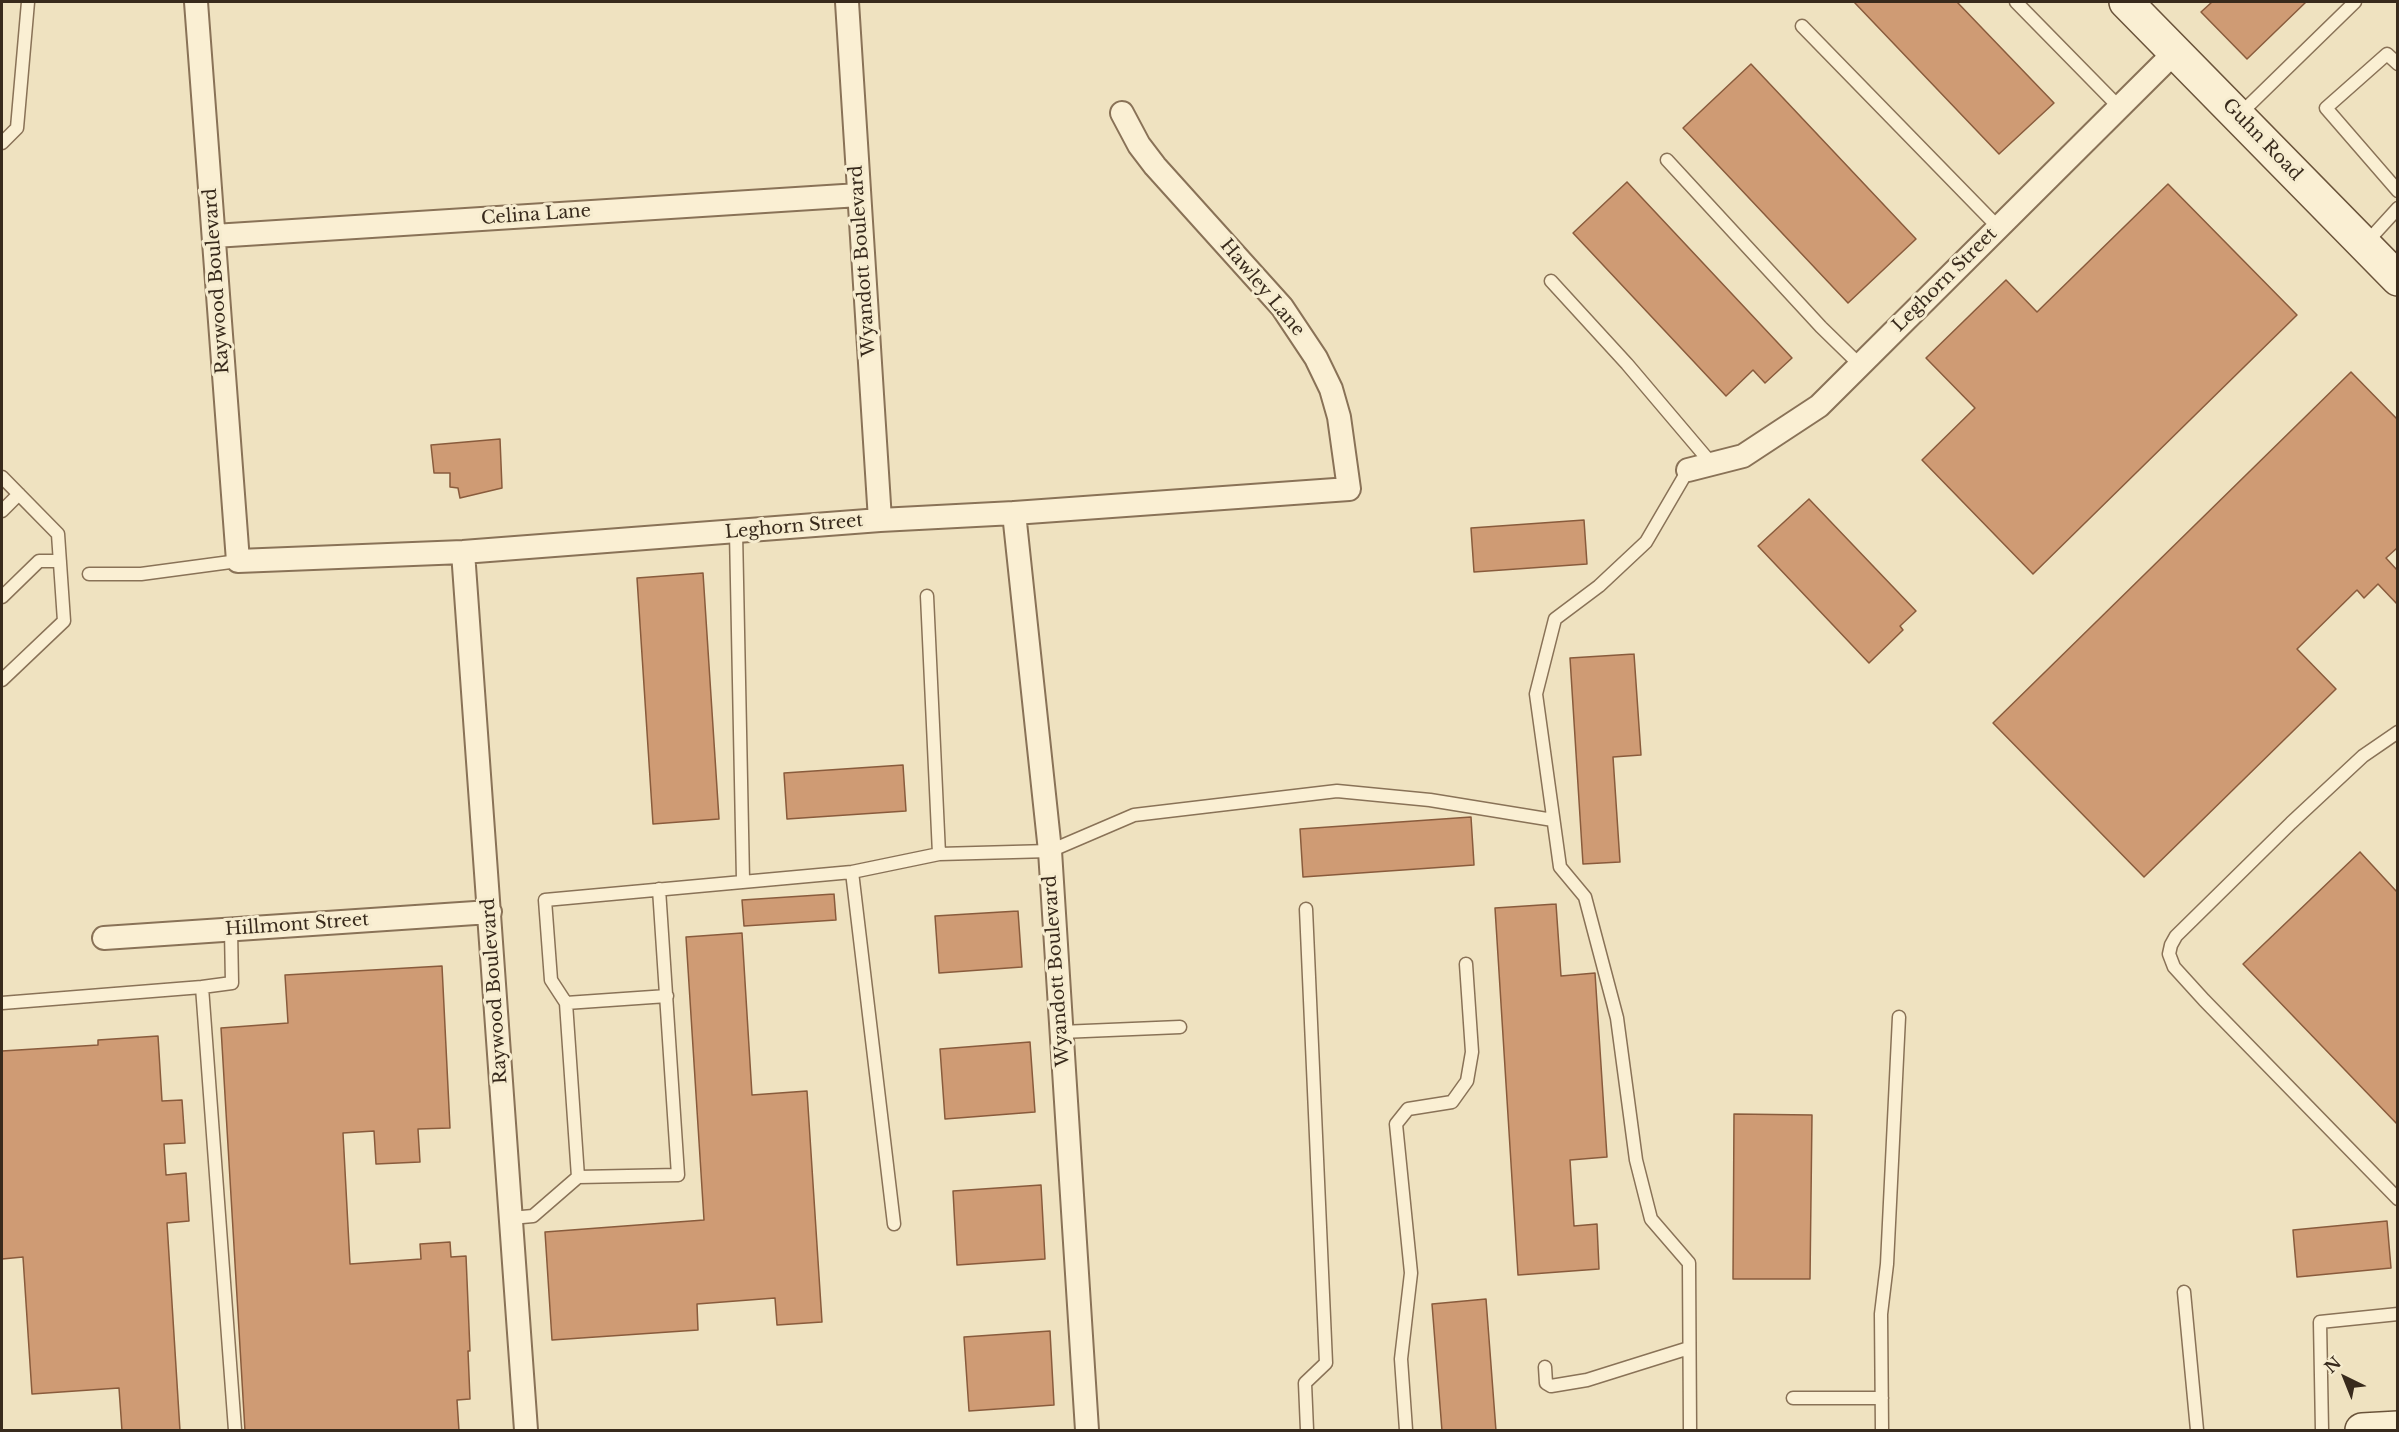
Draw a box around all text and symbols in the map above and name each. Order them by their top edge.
street label: Guhn Road [2218,95,2306,185]
street label: Wyandott Boulevard [846,165,880,357]
street label: Raywood Boulevard [200,187,234,375]
street label: Celina Lane [480,200,592,230]
street label: Leghorn Street [1888,223,2002,337]
street label: Hawley Lane [1215,235,1309,341]
street label: Leghorn Street [724,510,864,544]
street label: Wyandott Boulevard [1040,875,1074,1067]
street label: Raywood Boulevard [478,897,512,1085]
street label: Hillmont Street [224,909,370,941]
north arrow [2315,1348,2375,1408]
text: N [2320,1352,2345,1377]

